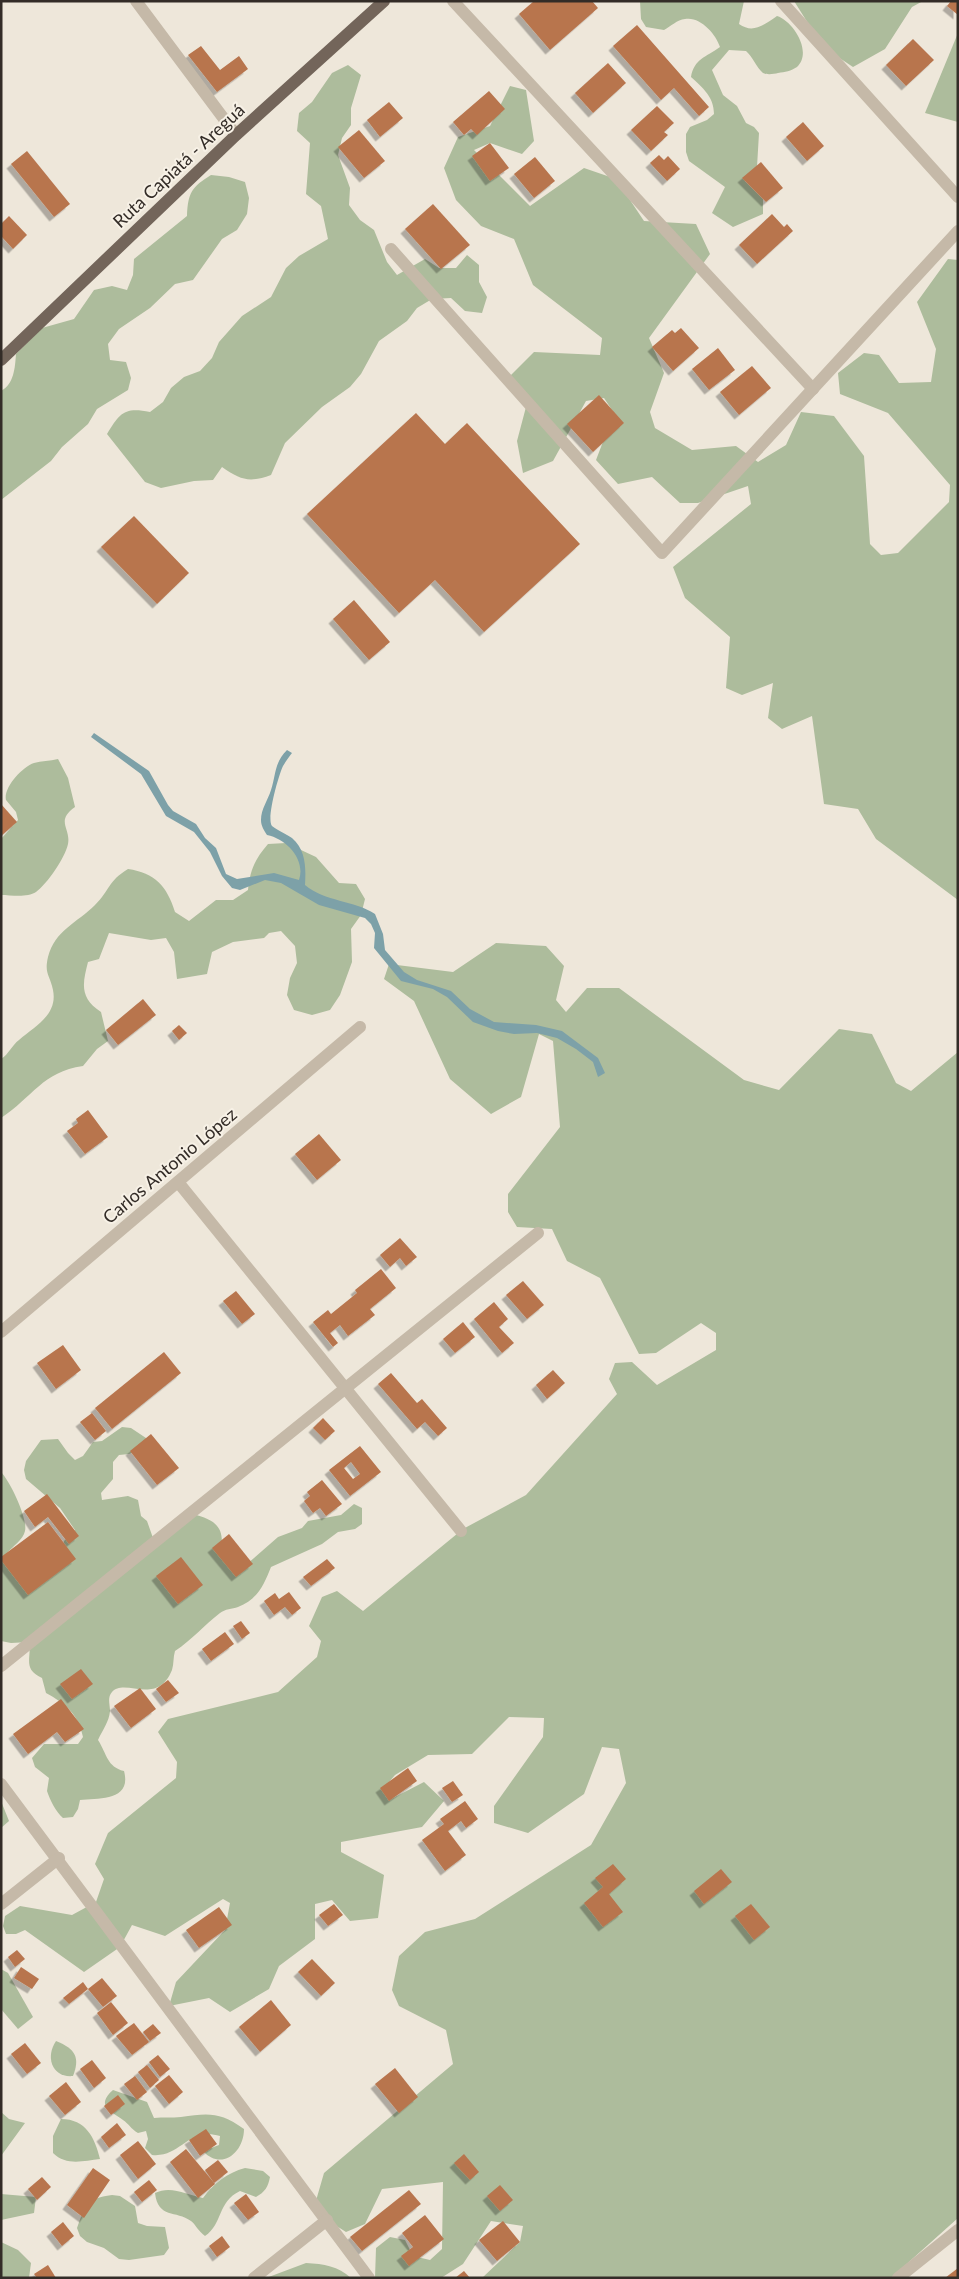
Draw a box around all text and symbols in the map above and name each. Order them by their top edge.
street label: Ruta Capiatá - Areguá [108,99,249,232]
street label: Carlos Antonio López [98,1103,241,1228]

